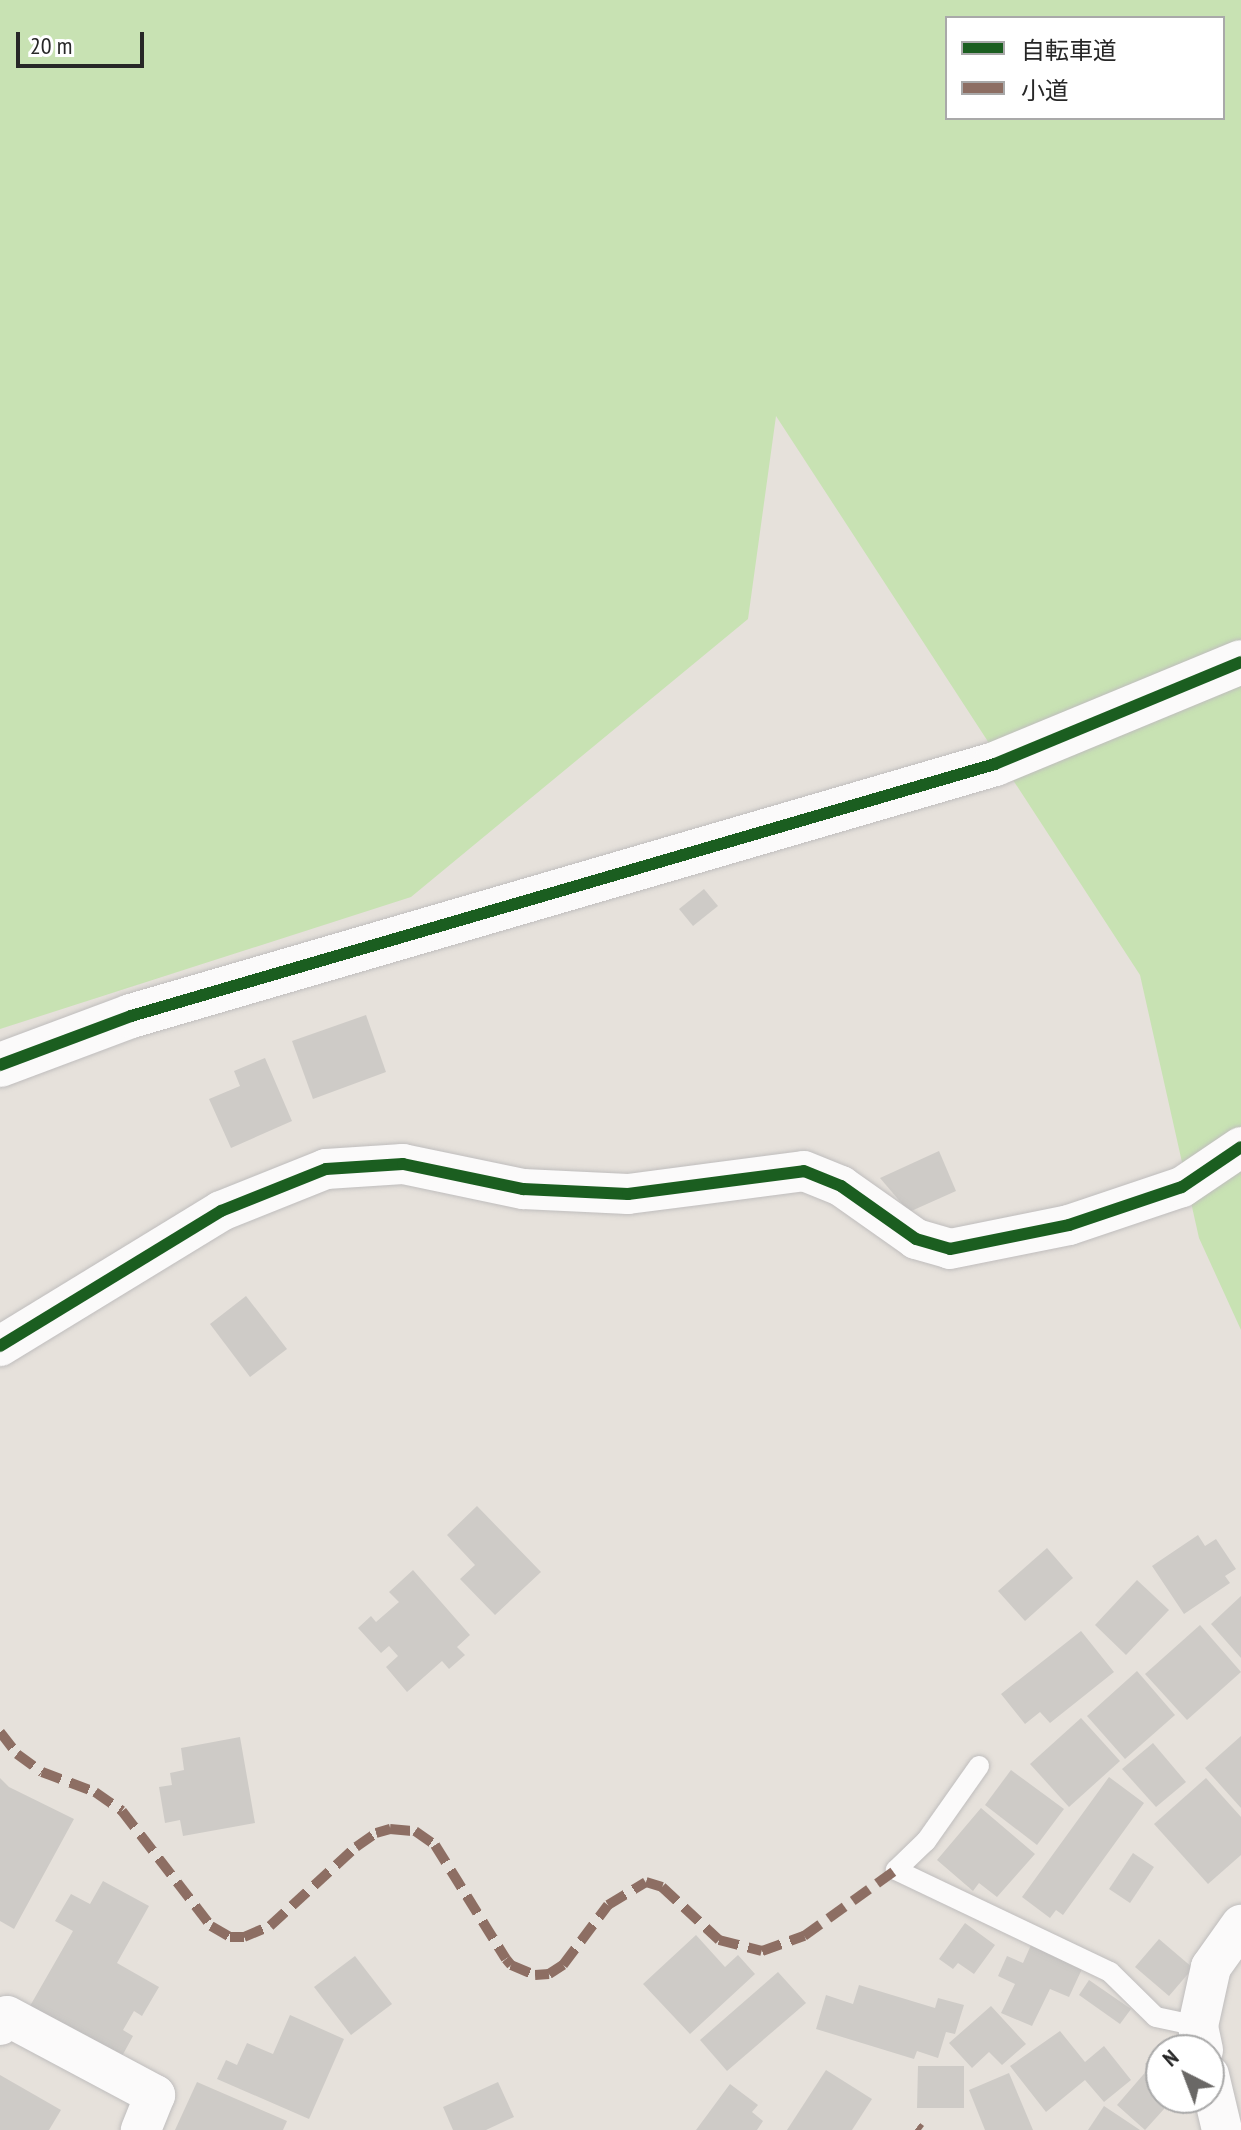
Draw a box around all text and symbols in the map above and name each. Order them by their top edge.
scale bar [20,16,148,66]
legend [945,16,1225,120]
text: 20 m [30,30,72,61]
text: 自転車道 [1021,35,1117,66]
text: 小道 [1021,75,1069,106]
north arrow [1145,2034,1225,2114]
text: N [1156,2043,1184,2072]

